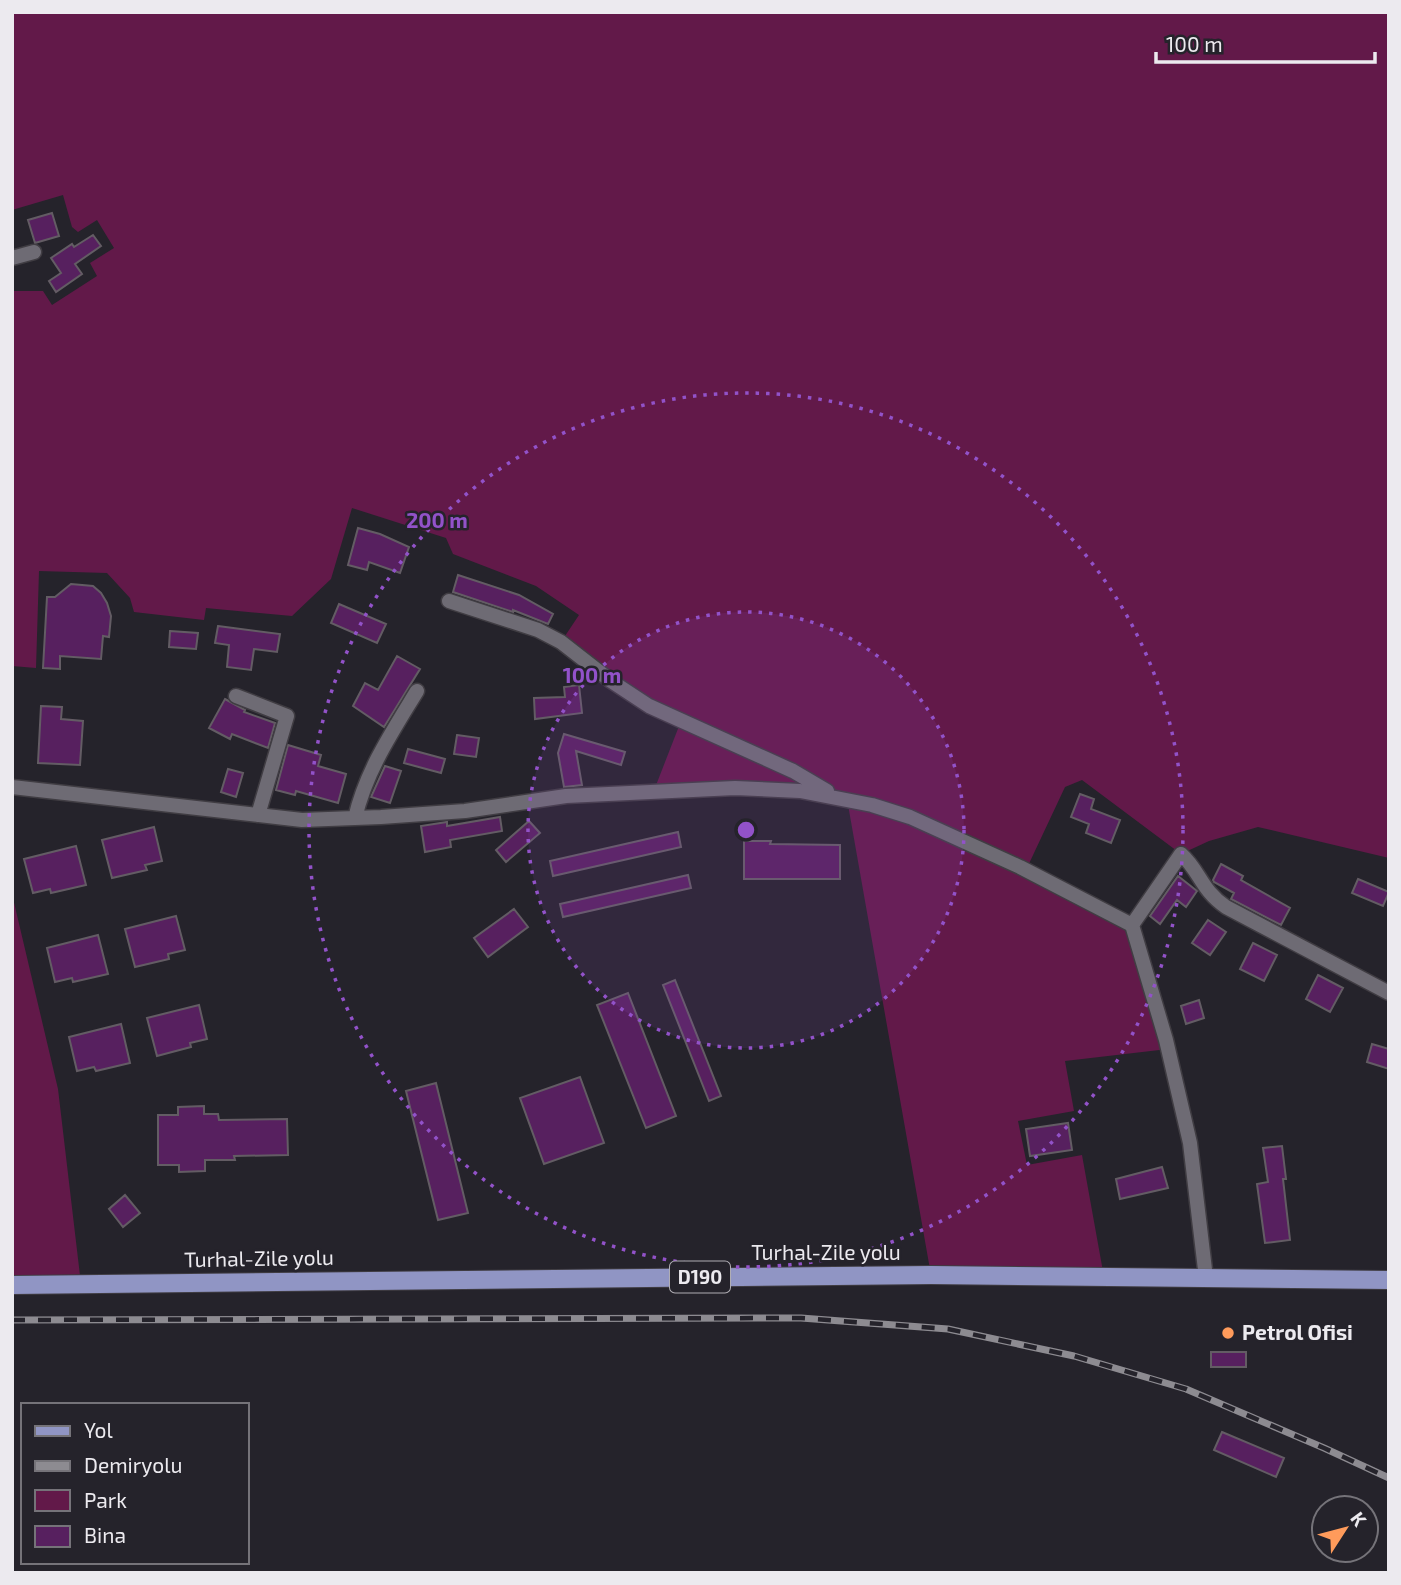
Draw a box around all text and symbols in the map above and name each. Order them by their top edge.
scale bar [1156,21,1375,65]
text: 100 m [1166,31,1223,56]
text: 200 m [406,507,468,532]
text: 100 m [563,662,621,687]
centre of rings [734,818,758,842]
street label: Turhal-Zile yolu [751,1239,901,1264]
street label: Turhal-Zile yolu [184,1244,334,1271]
road number: D190 [670,1261,730,1292]
place label: Petrol Ofisi [1242,1319,1353,1344]
marker: Petrol Ofisi [1220,1325,1236,1341]
legend [21,1403,248,1564]
text: Yol [84,1417,113,1442]
text: Demiryolu [84,1452,182,1477]
text: Park [84,1487,127,1512]
north arrow [1310,1494,1380,1564]
text: K [1346,1507,1372,1530]
text: Bina [84,1522,126,1547]

